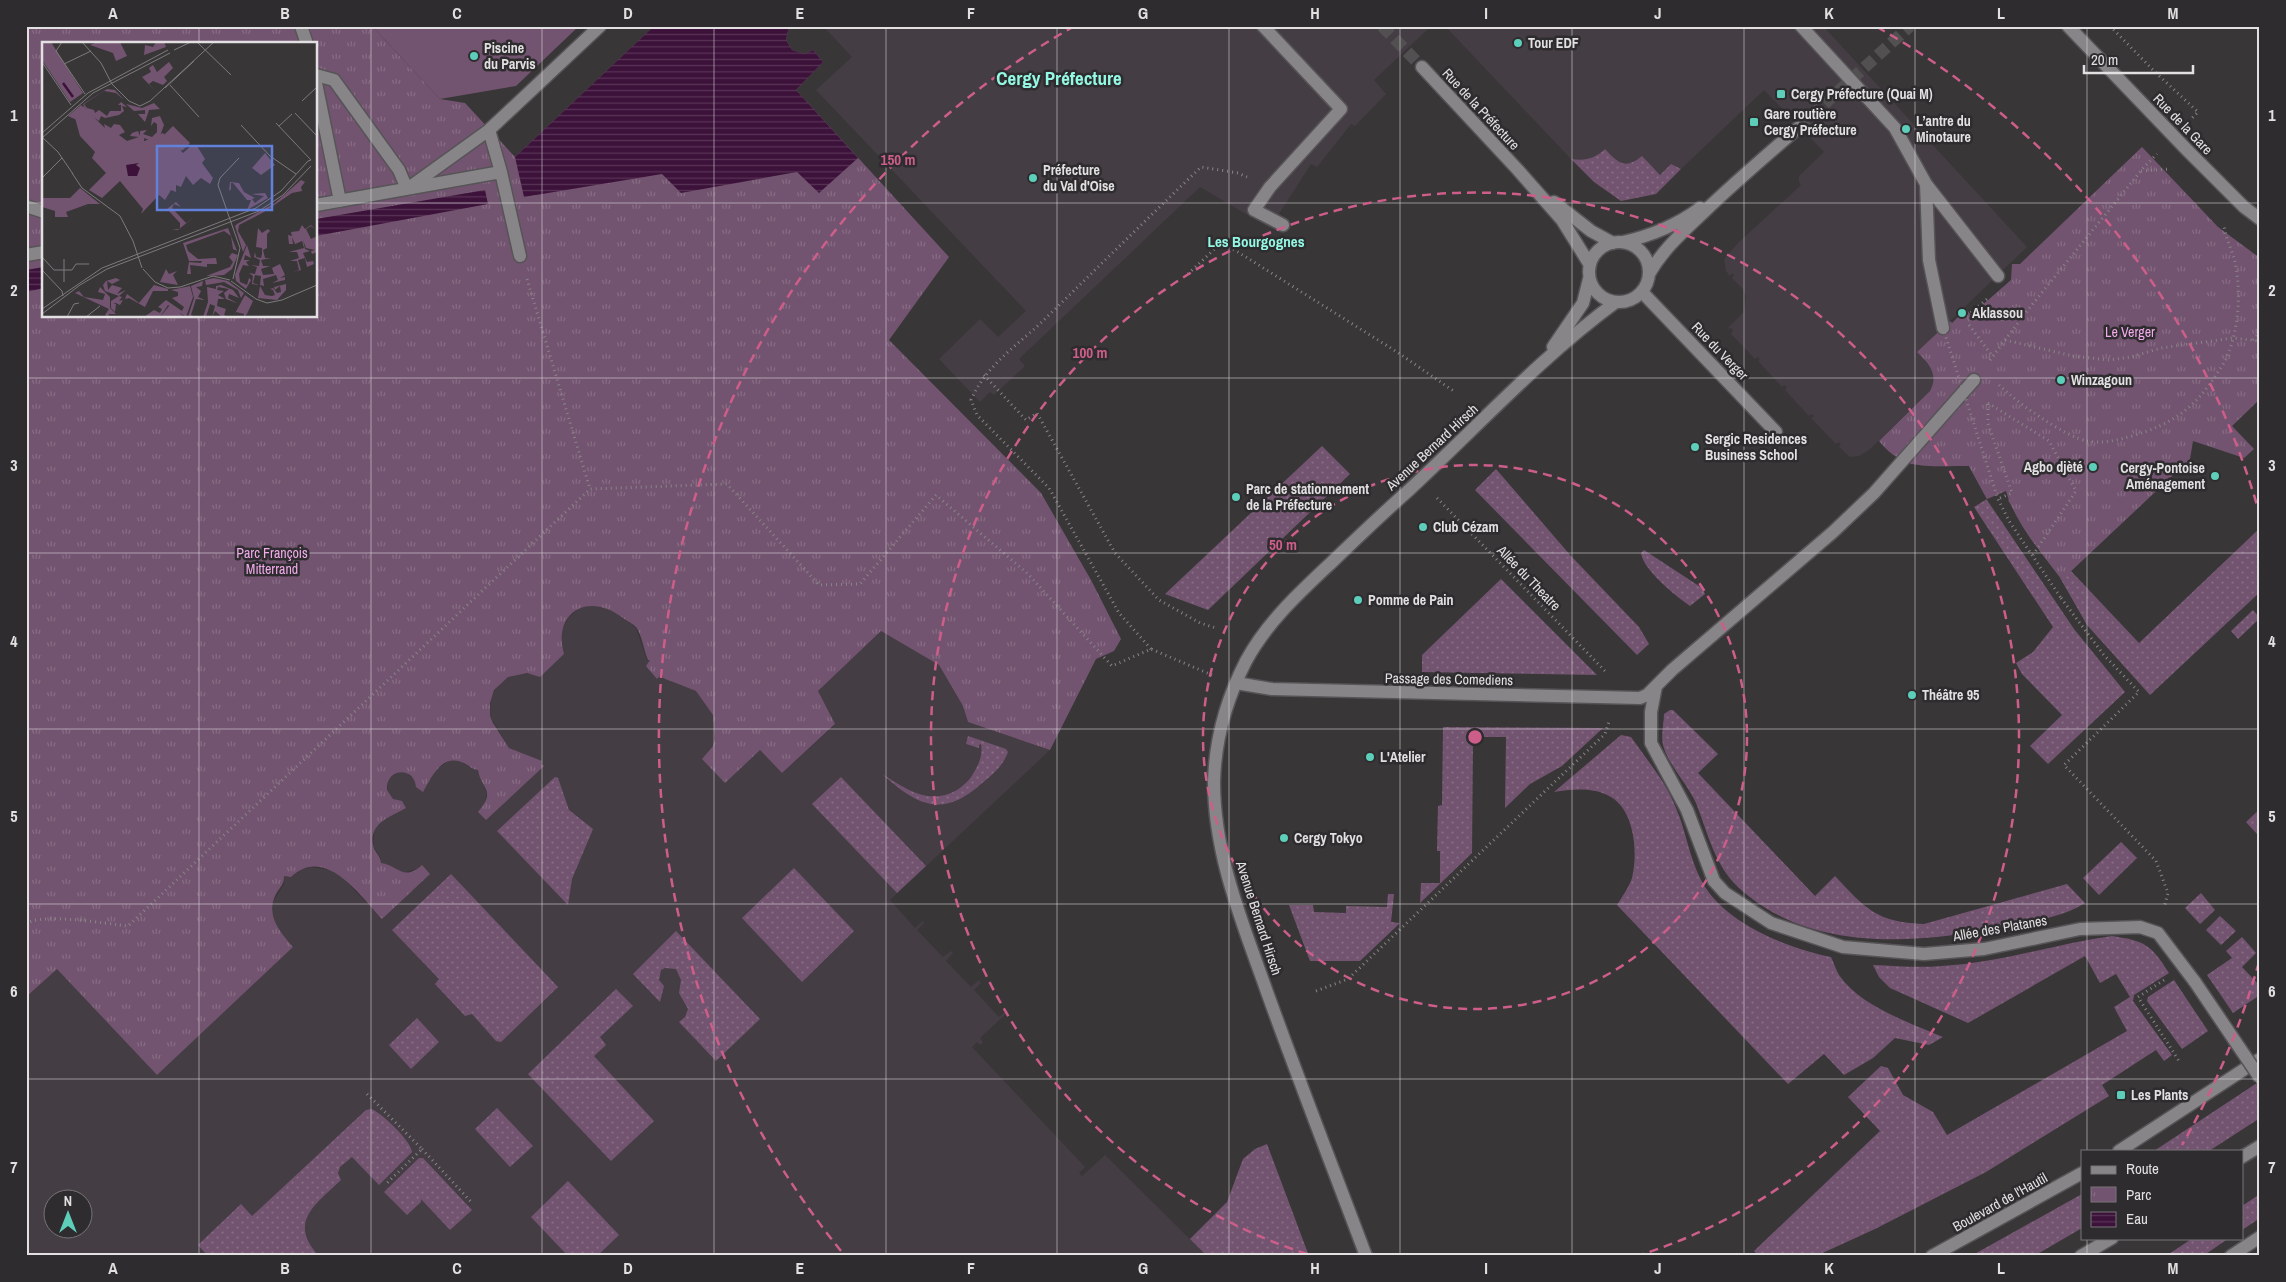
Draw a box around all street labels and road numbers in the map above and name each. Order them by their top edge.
street label: Rue de la Préfecture [1439,64,1523,154]
street label: Rue de la Gare [2149,90,2217,158]
street label: Rue du Verger [1688,318,1752,384]
street label: Avenue Bernard Hirsch [1382,400,1482,495]
street label: Allée du Theatre [1493,541,1565,614]
street label: Passage des Comediens [1385,669,1514,689]
street label: Avenue Bernard Hirsch [1232,858,1286,977]
street label: Allée des Platanes [1951,911,2049,945]
street label: Boulevard de l'Hautil [1949,1169,2051,1235]

